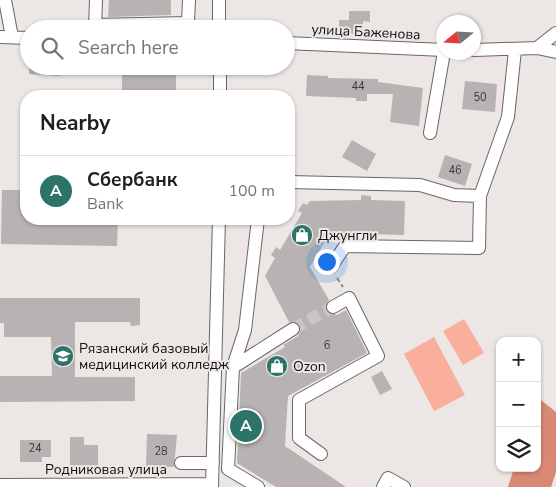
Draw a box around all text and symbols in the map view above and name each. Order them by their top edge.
north arrow [436,15,481,60]
search box [20,20,295,75]
street label: улица Баженова [311,20,421,44]
icon: search [38,34,66,62]
text: Search here [78,35,179,61]
house number: 44 [351,79,365,94]
house number: 50 [473,90,487,105]
text: Nearby [40,109,110,137]
house number: 46 [448,163,462,178]
text: Сбербанк [87,167,177,193]
text: A [50,180,62,202]
text: 100 m [228,180,275,202]
text: Bank [87,193,123,215]
shop icon: Джунгли [290,223,314,247]
place label: Джунгли [318,226,377,245]
your location [314,249,340,275]
map controls [496,337,541,472]
button: + [496,337,541,382]
house number: 6 [324,338,331,353]
place label: Рязанский базовый медицинский колледж [79,339,229,374]
school or university icon: Рязанский базовый медицинский колледж [51,344,75,368]
shop icon: Ozon [265,354,289,378]
place label: Ozon [293,357,326,376]
button: − [496,382,541,427]
pin: A [230,407,262,445]
button: layers [496,427,541,472]
house number: 24 [28,441,42,456]
house number: 28 [154,444,168,459]
street label: Родниковая улица [45,460,167,479]

